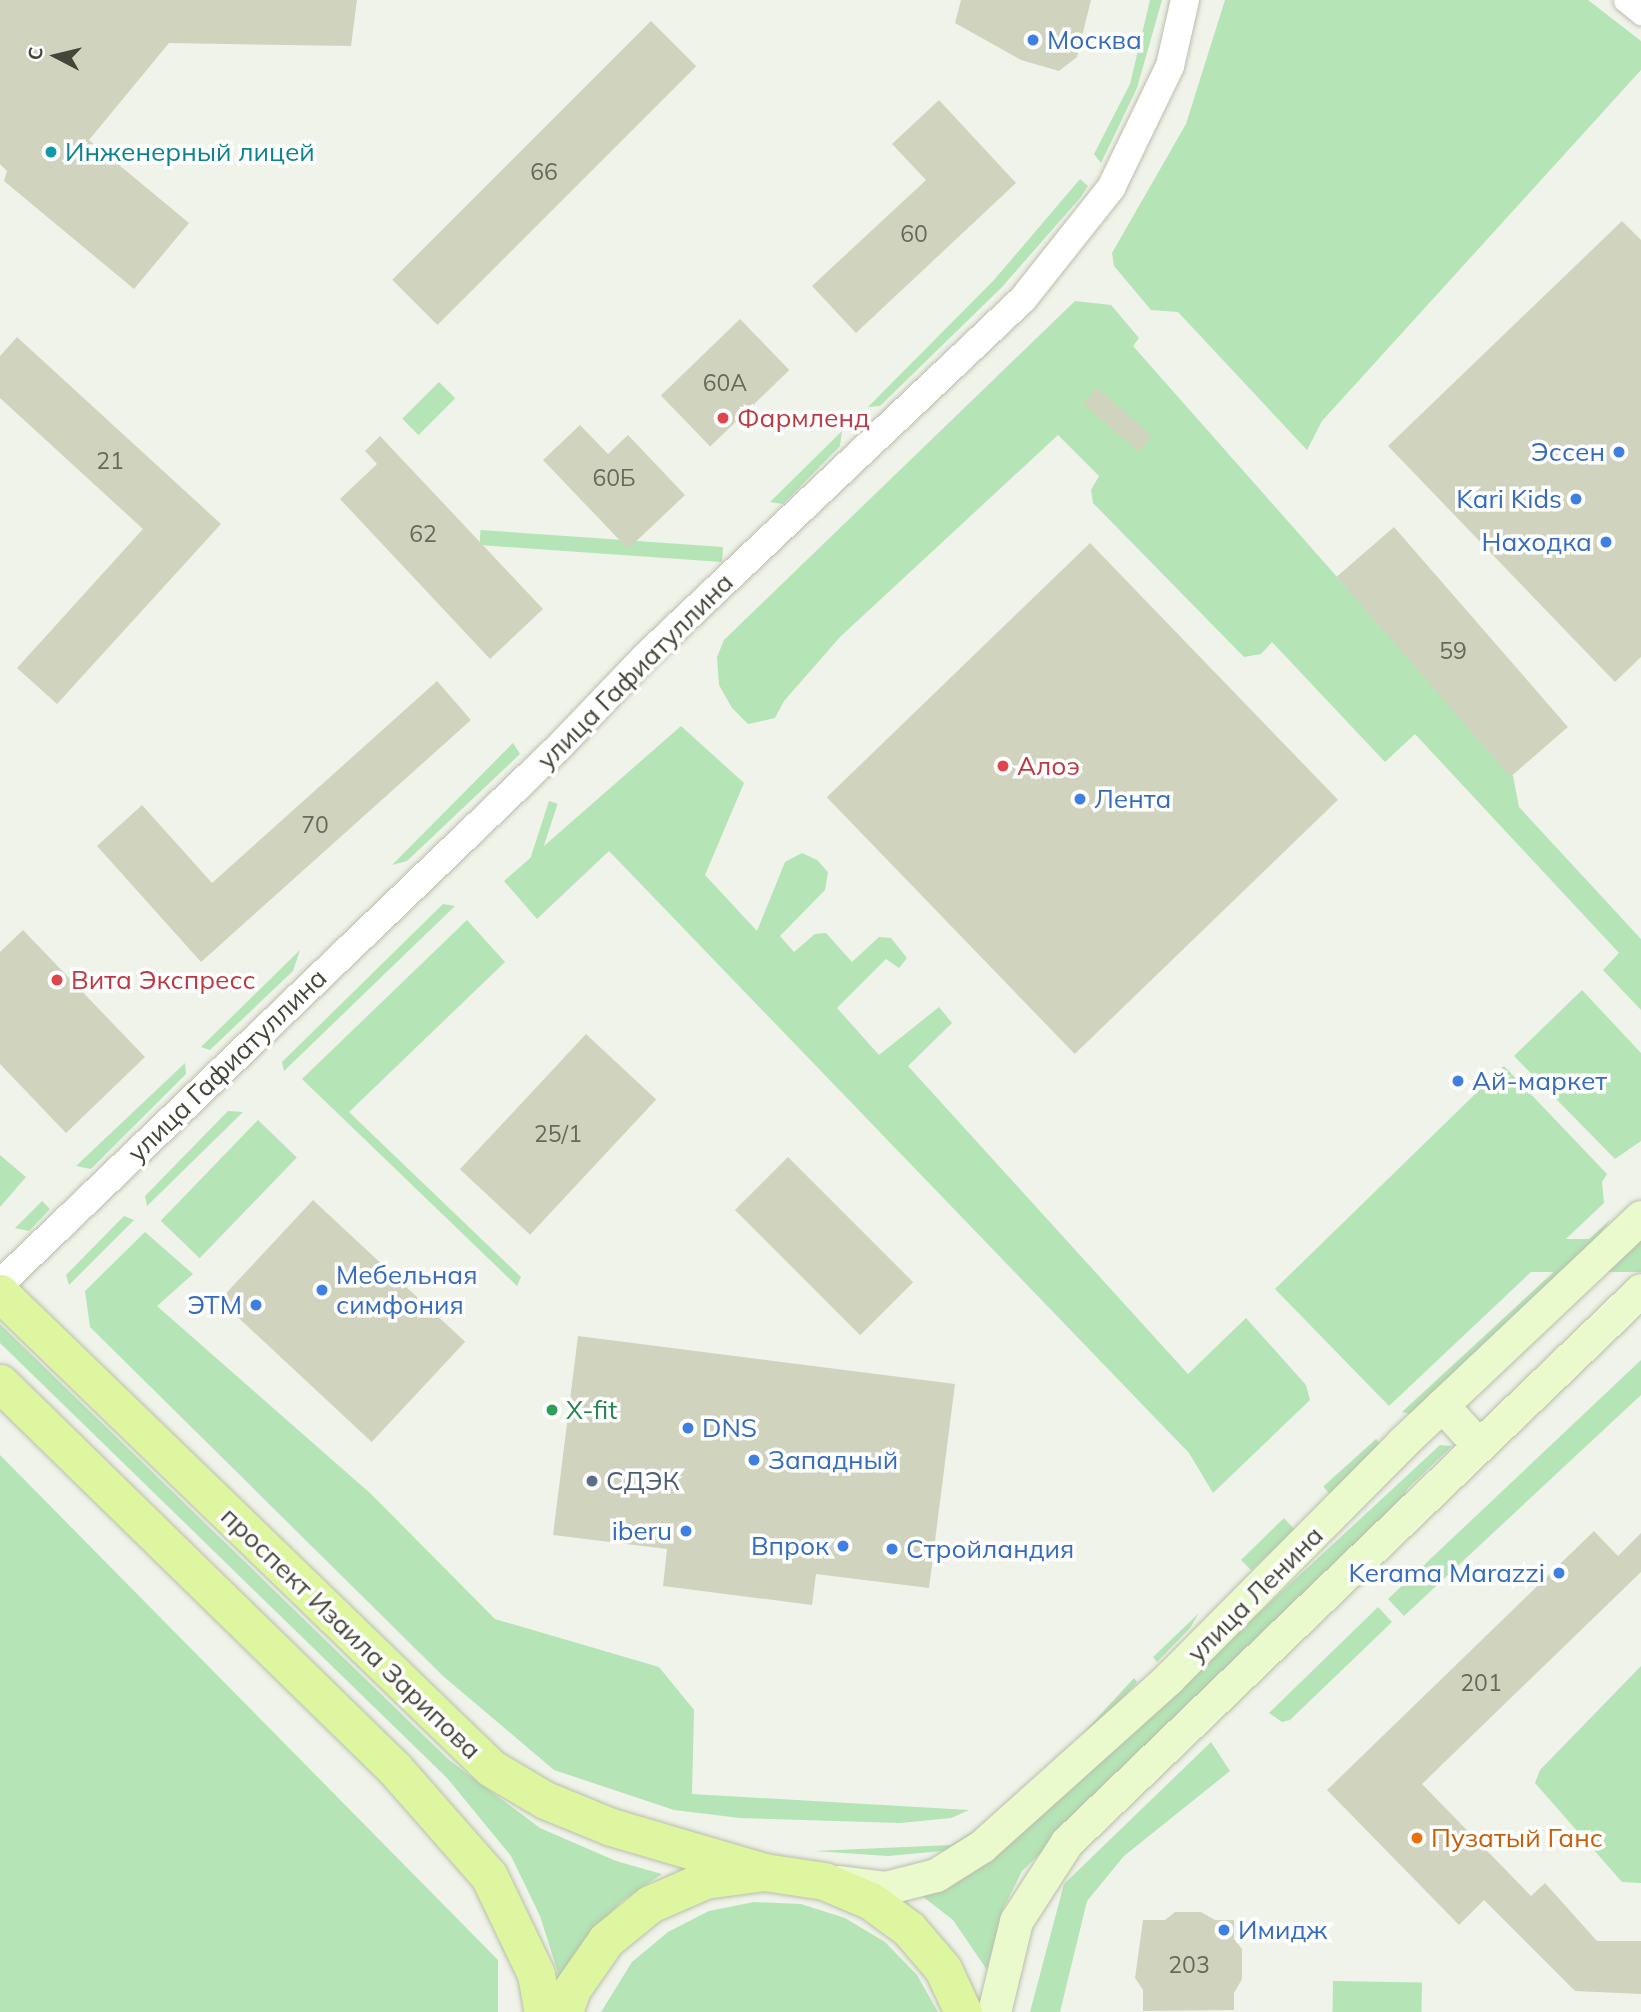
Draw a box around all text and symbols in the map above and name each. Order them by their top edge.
north arrow [21,21,91,91]
place label: Москва [1047,24,1142,56]
marker: Москва [1025,32,1041,48]
text: С [22,46,48,61]
place label: Инженерный лицей [65,136,315,168]
marker: Инженерный лицей [43,144,59,160]
house number: 66 [530,158,558,186]
house number: 60 [900,220,928,248]
house number: 60А [703,369,747,397]
place label: Фармленд [737,402,870,434]
marker: Фармленд [715,410,731,426]
place label: Эссен [1531,436,1605,468]
marker: Эссен [1611,444,1627,460]
house number: 21 [96,447,124,475]
house number: 60Б [592,464,636,492]
place label: Kari Kids [1456,483,1562,515]
marker: Kari Kids [1568,491,1584,507]
house number: 62 [409,520,437,548]
place label: Находка [1482,526,1592,558]
marker: Находка [1598,534,1614,550]
street label: улица Гафиатуллина [530,566,740,776]
house number: 59 [1439,637,1467,665]
place label: Алоэ [1017,750,1080,782]
marker: Алоэ [995,758,1011,774]
place label: Лента [1094,783,1171,815]
marker: Лента [1072,791,1088,807]
house number: 70 [301,811,329,839]
street label: улица Гафиатуллина [121,962,333,1168]
place label: Вита Экспресс [71,964,256,996]
marker: Вита Экспресс [49,972,65,988]
place label: Ай-маркет [1472,1065,1607,1097]
marker: Ай-маркет [1450,1073,1466,1089]
house number: 25/1 [534,1120,582,1148]
place label: Мебельная симфония [336,1259,477,1320]
marker: Мебельная симфония [314,1282,330,1298]
place label: ЭТМ [187,1289,242,1321]
marker: ЭТМ [248,1297,264,1313]
place label: X-fit [566,1394,617,1426]
marker: X-fit [544,1402,560,1418]
place label: DNS [702,1412,757,1444]
marker: DNS [680,1420,696,1436]
place label: Западный [768,1444,898,1476]
marker: Западный [746,1452,762,1468]
place label: СДЭК [606,1465,680,1497]
marker: СДЭК [584,1473,600,1489]
street label: проспект Изаила Зарипова [215,1501,487,1765]
place label: iberu [612,1515,672,1547]
street label: улица Ленина [1181,1520,1329,1668]
marker: iberu [678,1523,694,1539]
place label: Впрок [751,1530,829,1562]
place label: Стройландия [906,1533,1074,1565]
marker: Впрок [835,1538,851,1554]
marker: Стройландия [884,1541,900,1557]
place label: Kerama Marazzi [1349,1557,1545,1589]
marker: Kerama Marazzi [1551,1565,1567,1581]
house number: 201 [1460,1669,1502,1697]
place label: Пузатый Ганс [1431,1822,1603,1854]
marker: Пузатый Ганс [1409,1830,1425,1846]
place label: Имидж [1238,1914,1327,1946]
marker: Имидж [1216,1922,1232,1938]
house number: 203 [1168,1951,1210,1979]

